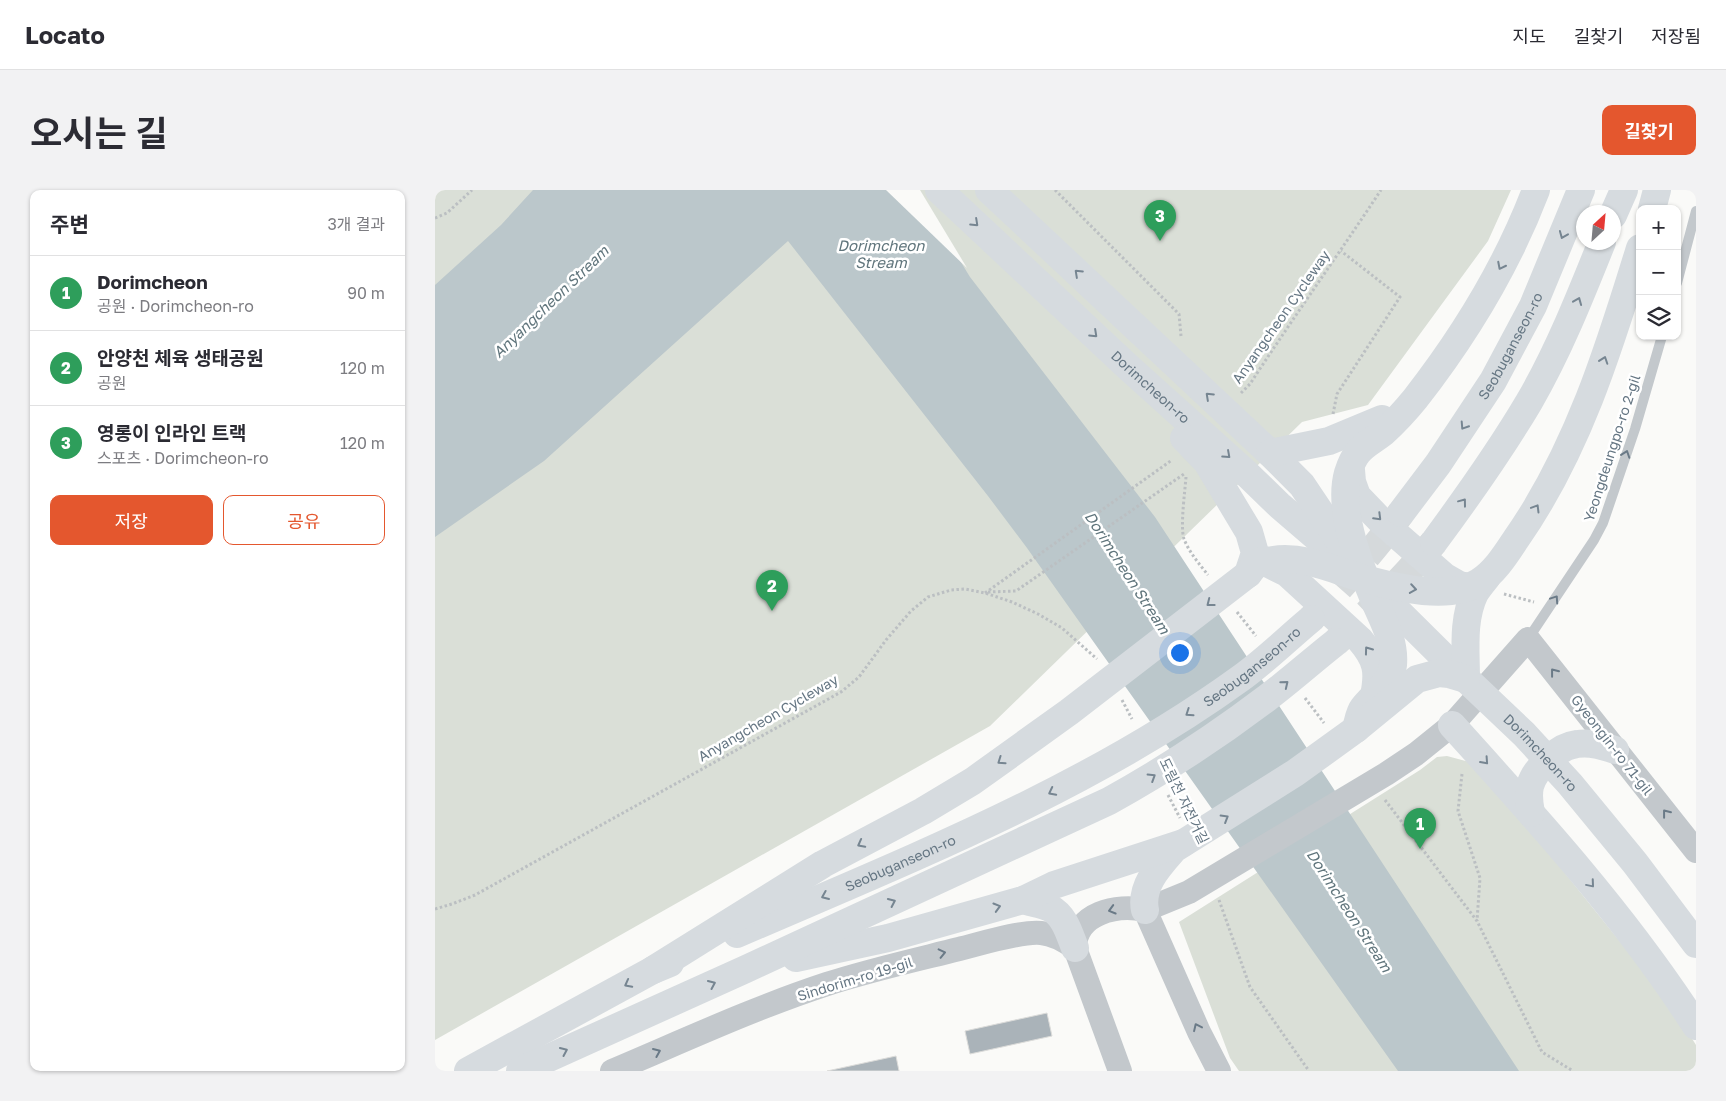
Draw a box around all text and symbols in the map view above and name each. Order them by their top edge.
text: Locato [25,20,105,49]
text: 지도 [1513,25,1546,47]
text: 길찾기 [1574,25,1623,47]
text: 저장됨 [1651,25,1701,47]
button: 길찾기 [1602,105,1696,155]
text: 오시는 길 [30,112,168,154]
pin: 3 [1144,200,1176,241]
north arrow [1576,205,1621,250]
map controls [1636,205,1681,340]
button: + [1636,205,1681,250]
text: 주변 [50,211,89,237]
text: 3개 결과 [327,214,385,234]
one-way arrow [969,217,978,226]
one-way arrow [1558,230,1569,239]
water label: Dorimcheon Stream [838,236,925,271]
water label: Anyangcheon Stream [489,241,613,362]
street label: Anyangcheon Cycleway [1228,247,1333,387]
button: − [1636,250,1681,295]
one-way arrow [1497,261,1507,270]
text: Dorimcheon [97,270,208,293]
one-way arrow [1074,270,1083,279]
text: 1 [62,283,70,303]
text: 90 m [347,283,385,303]
street label: Seobuganseon-ro [1474,290,1546,403]
button: layers [1636,295,1681,340]
text: 공원 · Dorimcheon-ro [97,296,254,316]
one-way arrow [1572,297,1583,306]
one-way arrow [1088,328,1097,337]
text: 안양천 체육 생태공원 [97,346,264,369]
street label: Dorimcheon-ro [1108,347,1194,427]
one-way arrow [1598,356,1608,365]
text: 2 [61,358,71,378]
text: 120 m [340,358,385,378]
street label: Yeongdeungpo-ro 2-gil [1580,372,1643,524]
text: 공원 [97,373,126,393]
one-way arrow [1206,393,1215,402]
one-way arrow [1461,420,1470,429]
text: 영롱이 인라인 트랙 [97,421,246,444]
text: 3 [61,433,71,453]
text: 120 m [340,433,385,453]
text: 스포츠 · Dorimcheon-ro [97,448,269,468]
one-way arrow [1221,450,1230,459]
one-way arrow [1620,451,1630,459]
button: 저장 [50,495,213,545]
button: 공유 [223,495,385,545]
one-way arrow [1457,498,1466,508]
one-way arrow [1530,504,1540,513]
water label: Dorimcheon Stream [1082,508,1174,638]
one-way arrow [1372,512,1381,521]
pin: 2 [756,570,788,611]
one-way arrow [1409,583,1418,593]
one-way arrow [1549,595,1558,605]
one-way arrow [1207,598,1216,606]
street label: Seobuganseon-ro [1200,623,1304,710]
your location [1167,640,1193,666]
one-way arrow [1365,646,1374,656]
one-way arrow [1551,669,1559,678]
street label: Anyangcheon Cycleway [695,670,841,765]
one-way arrow [1279,681,1288,689]
street label: Gyeongin-ro 71-gil [1568,691,1657,798]
one-way arrow [1186,707,1195,716]
street label: Dorimcheon-ro [1500,710,1582,795]
one-way arrow [997,755,1007,764]
street label: 도림천 자전거길 [1156,755,1213,847]
one-way arrow [1479,756,1488,765]
one-way arrow [1146,773,1155,783]
one-way arrow [1048,786,1057,796]
pin: 1 [1404,808,1436,849]
one-way arrow [1663,810,1671,819]
one-way arrow [1219,814,1228,824]
street label: Seobuganseon-ro [842,831,958,895]
one-way arrow [858,838,867,848]
water label: Dorimcheon Stream [1304,846,1396,976]
one-way arrow [1586,878,1595,887]
one-way arrow [821,890,830,901]
one-way arrow [886,898,895,908]
one-way arrow [993,902,1001,913]
one-way arrow [1108,905,1116,915]
one-way arrow [938,948,947,959]
street label: Sindorim-ro 19-gil [795,953,915,1004]
one-way arrow [625,978,634,988]
one-way arrow [707,980,716,990]
one-way arrow [1194,1024,1204,1033]
one-way arrow [559,1047,568,1057]
one-way arrow [652,1047,661,1058]

